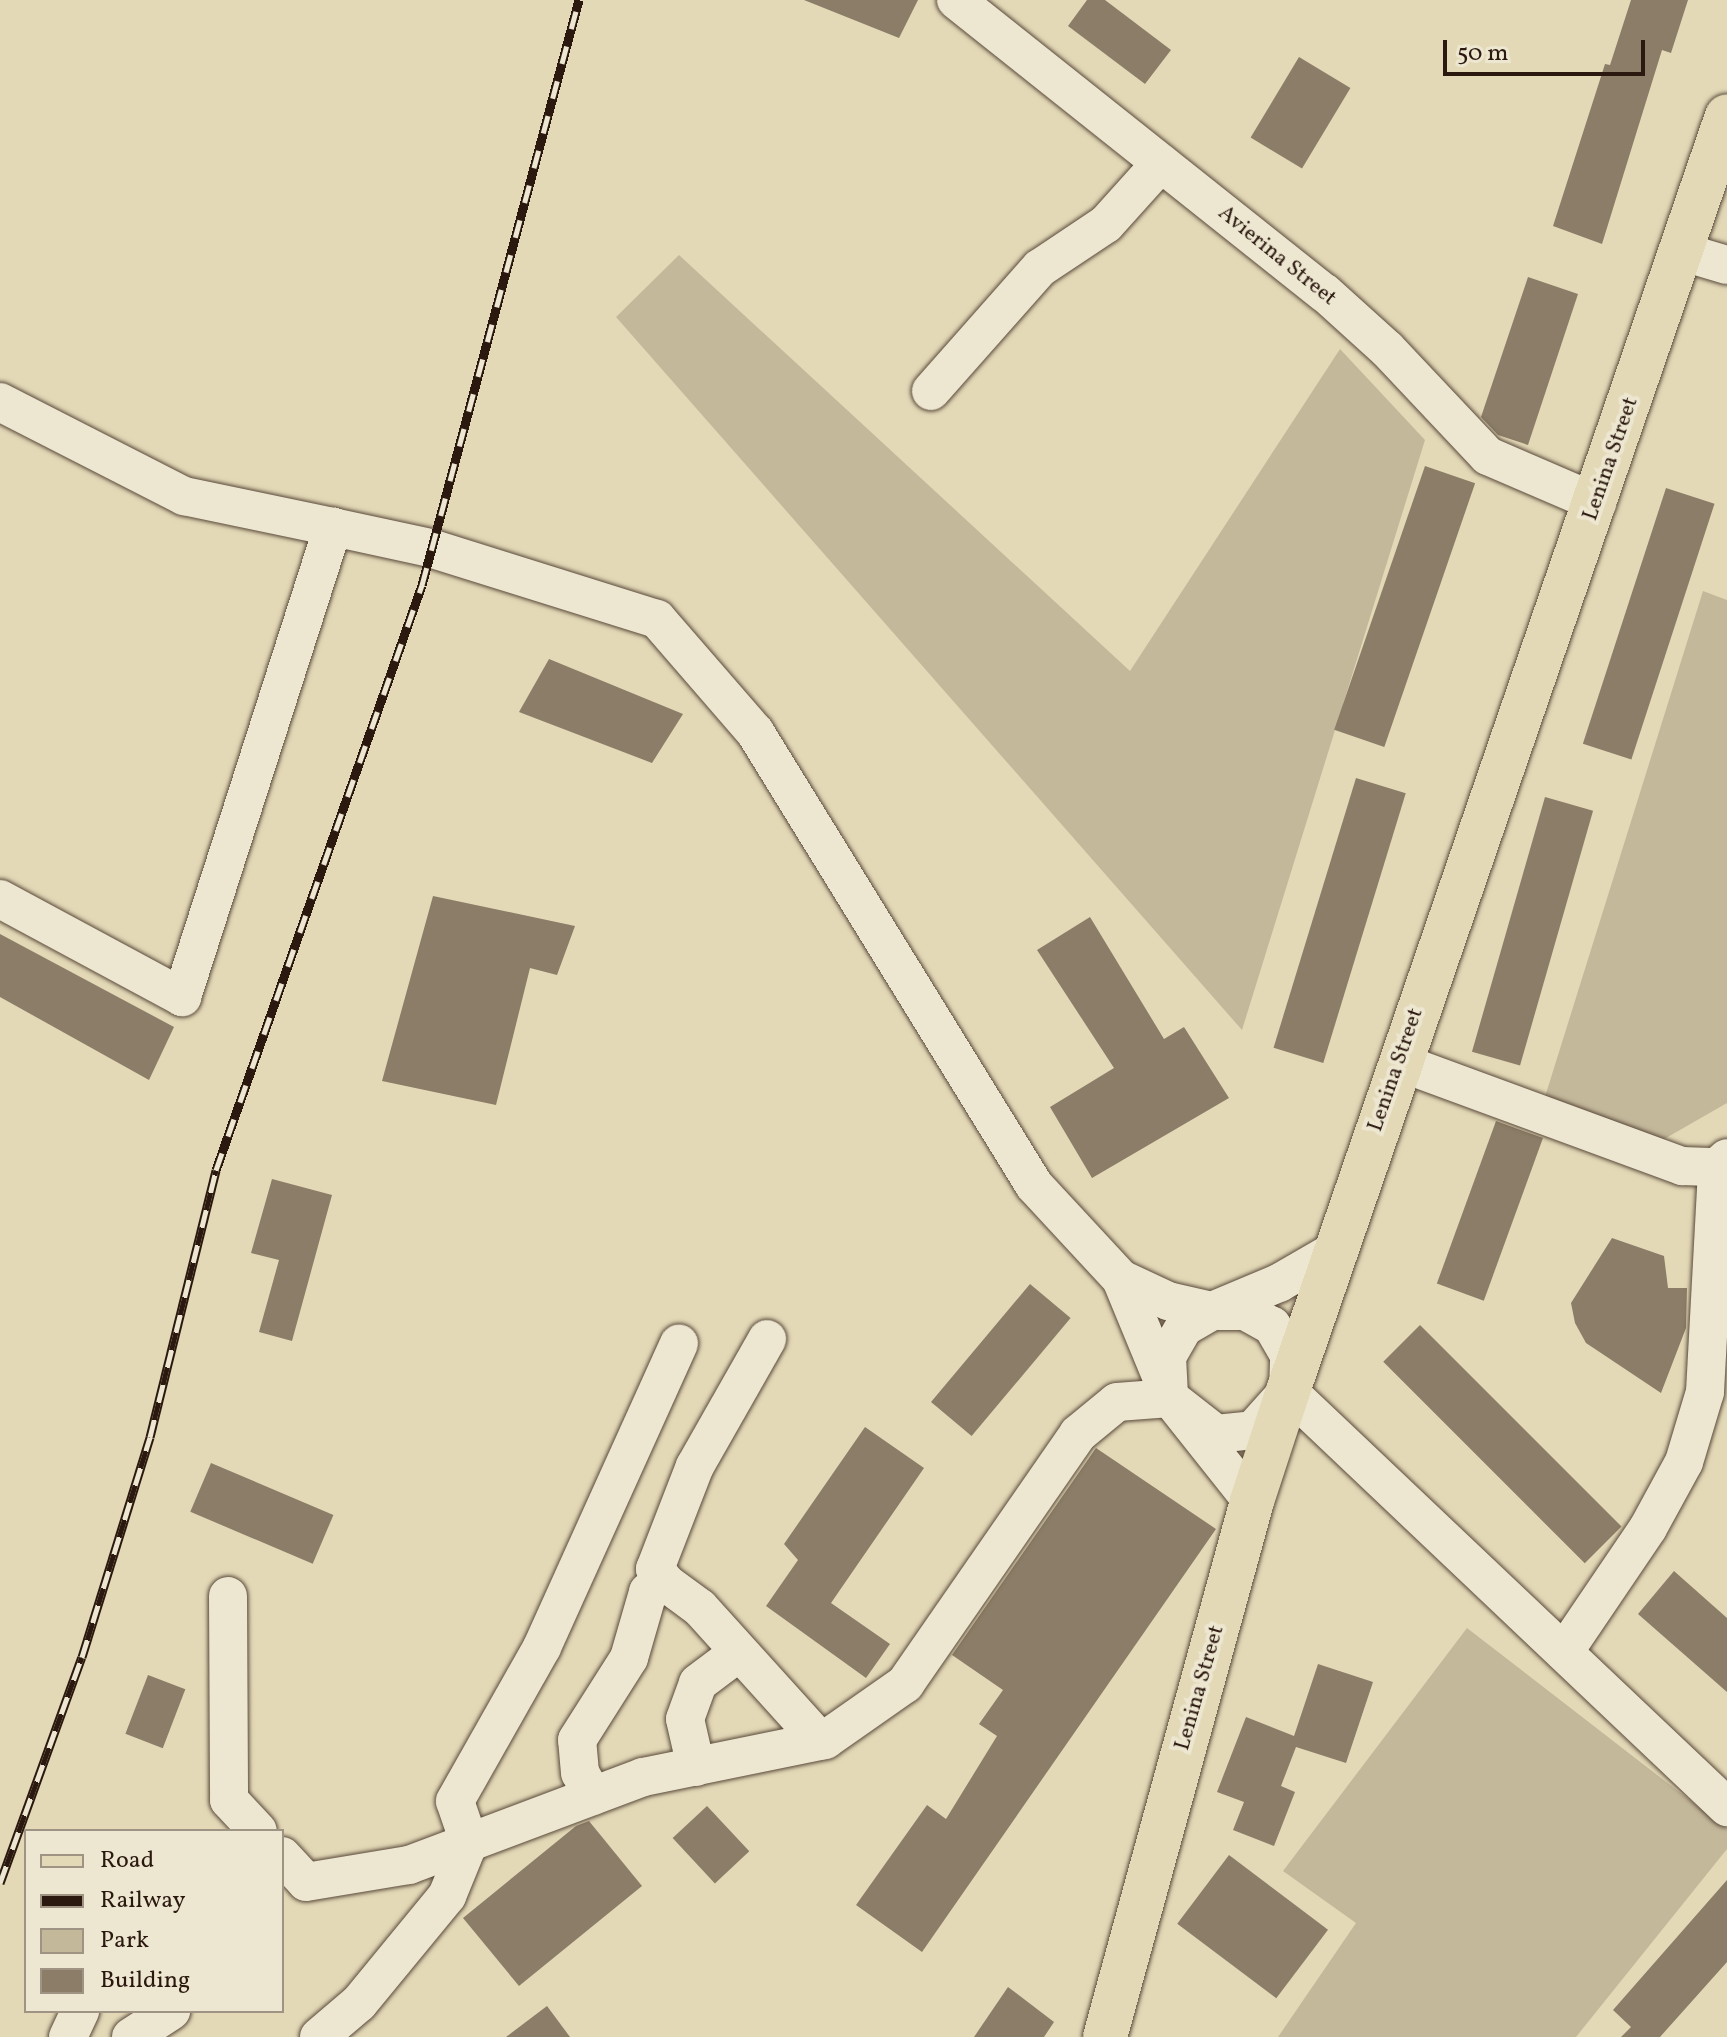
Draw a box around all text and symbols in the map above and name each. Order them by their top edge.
scale bar [1447,24,1649,74]
text: 50 m [1457,37,1509,71]
street label: Avierina Street [1212,200,1342,312]
street label: Lenina Street [1578,394,1644,524]
street label: Lenina Street [1363,1005,1429,1135]
street label: Lenina Street [1170,1623,1230,1753]
legend [24,1829,284,2013]
text: Road [100,1844,154,1878]
text: Railway [100,1884,186,1918]
text: Park [100,1924,149,1958]
text: Building [100,1964,190,1998]

